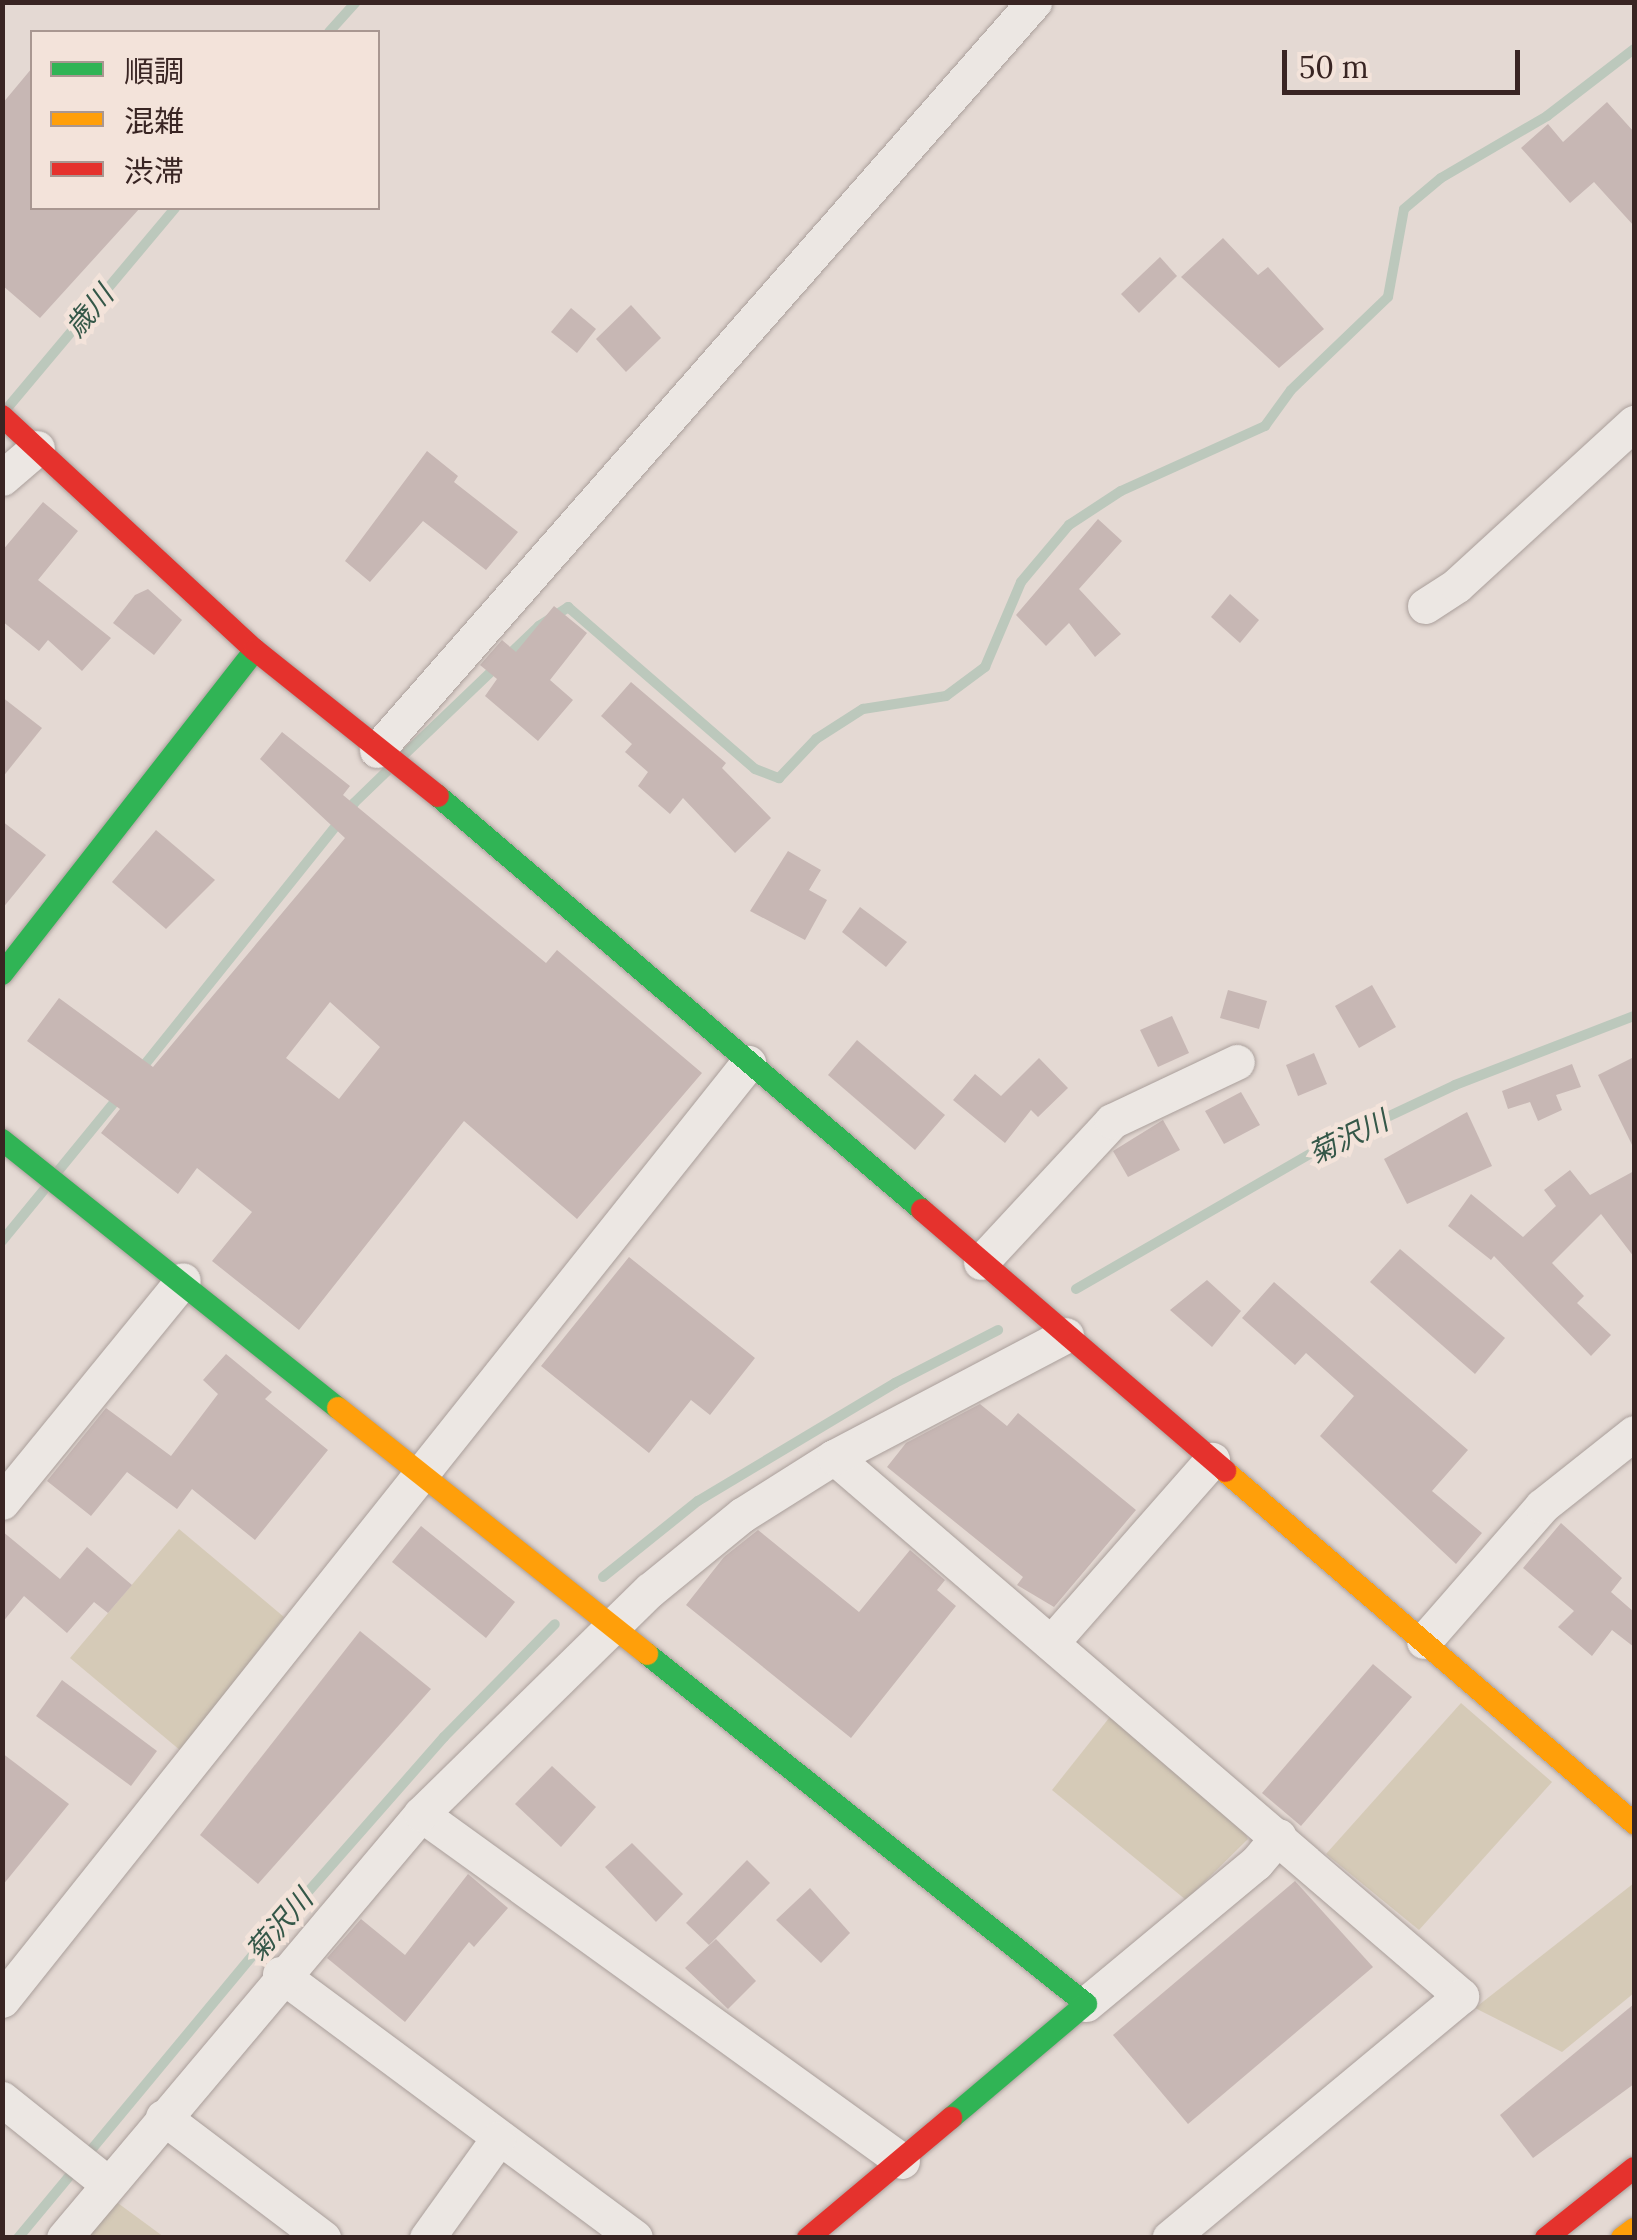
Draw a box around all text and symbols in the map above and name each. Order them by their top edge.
legend [30,30,380,210]
scale bar [1287,30,1524,92]
text: 50 m [1299,48,1369,86]
text: 順調 [124,52,184,90]
text: 混雑 [124,102,184,140]
text: 渋滞 [124,152,184,190]
water label: 歳川 [58,279,120,343]
water label: 菊沢川 [1303,1103,1393,1171]
water label: 菊沢川 [239,1882,319,1968]

